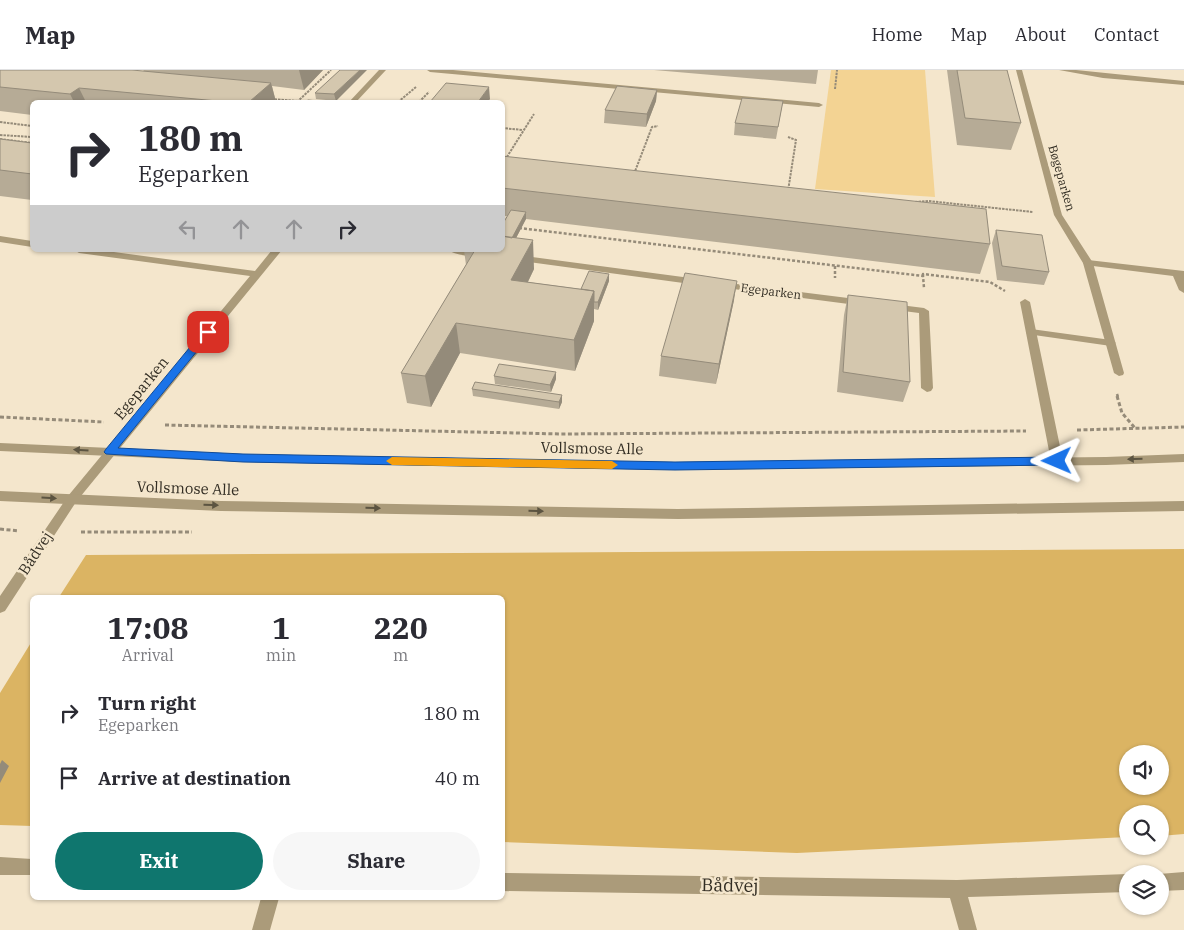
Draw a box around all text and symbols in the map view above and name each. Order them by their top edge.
text: Map [25,19,75,51]
text: Home [871,23,923,46]
text: Map [951,23,987,46]
text: About [1015,23,1066,46]
text: Contact [1094,23,1159,46]
text: 180 m [138,115,243,161]
icon: right [55,120,120,185]
street label: Bøgeparken [1045,143,1079,213]
text: Egeparken [138,159,249,188]
icon: left [174,215,202,243]
icon: ahead [227,215,255,243]
icon: ahead [280,215,308,243]
icon: right [333,215,361,243]
street label: Egeparken [740,280,802,302]
pin [187,311,229,353]
icon: arrive [194,318,222,346]
street label: Egeparken [110,352,173,423]
position arrow [1030,434,1082,486]
street label: Vollsmose Alle [540,438,644,458]
one-way arrow [72,446,88,454]
one-way arrow [1127,456,1143,464]
street label: Vollsmose Alle [136,477,240,499]
one-way arrow [41,494,57,502]
one-way arrow [203,502,219,510]
one-way arrow [366,504,382,512]
one-way arrow [528,507,544,515]
street label: Bådvej [14,528,56,578]
text: 17:08 [107,608,188,647]
text: 1 [272,608,290,647]
text: 220 [374,608,428,647]
text: Arrival [122,645,174,665]
text: min [266,645,296,665]
text: m [393,645,408,665]
text: Turn right [98,691,196,715]
icon: right [55,699,83,727]
text: 180 m [423,701,480,725]
text: Egeparken [98,715,179,735]
map controls [1119,745,1169,915]
button: sound [1119,745,1169,795]
icon: arrive [55,764,83,792]
text: Arrive at destination [98,766,291,790]
text: 40 m [435,766,480,790]
button: search [1119,805,1169,855]
button: Exit [55,832,263,890]
button: Share [273,832,480,890]
button: layers [1119,865,1169,915]
street label: Bådvej [701,873,759,897]

